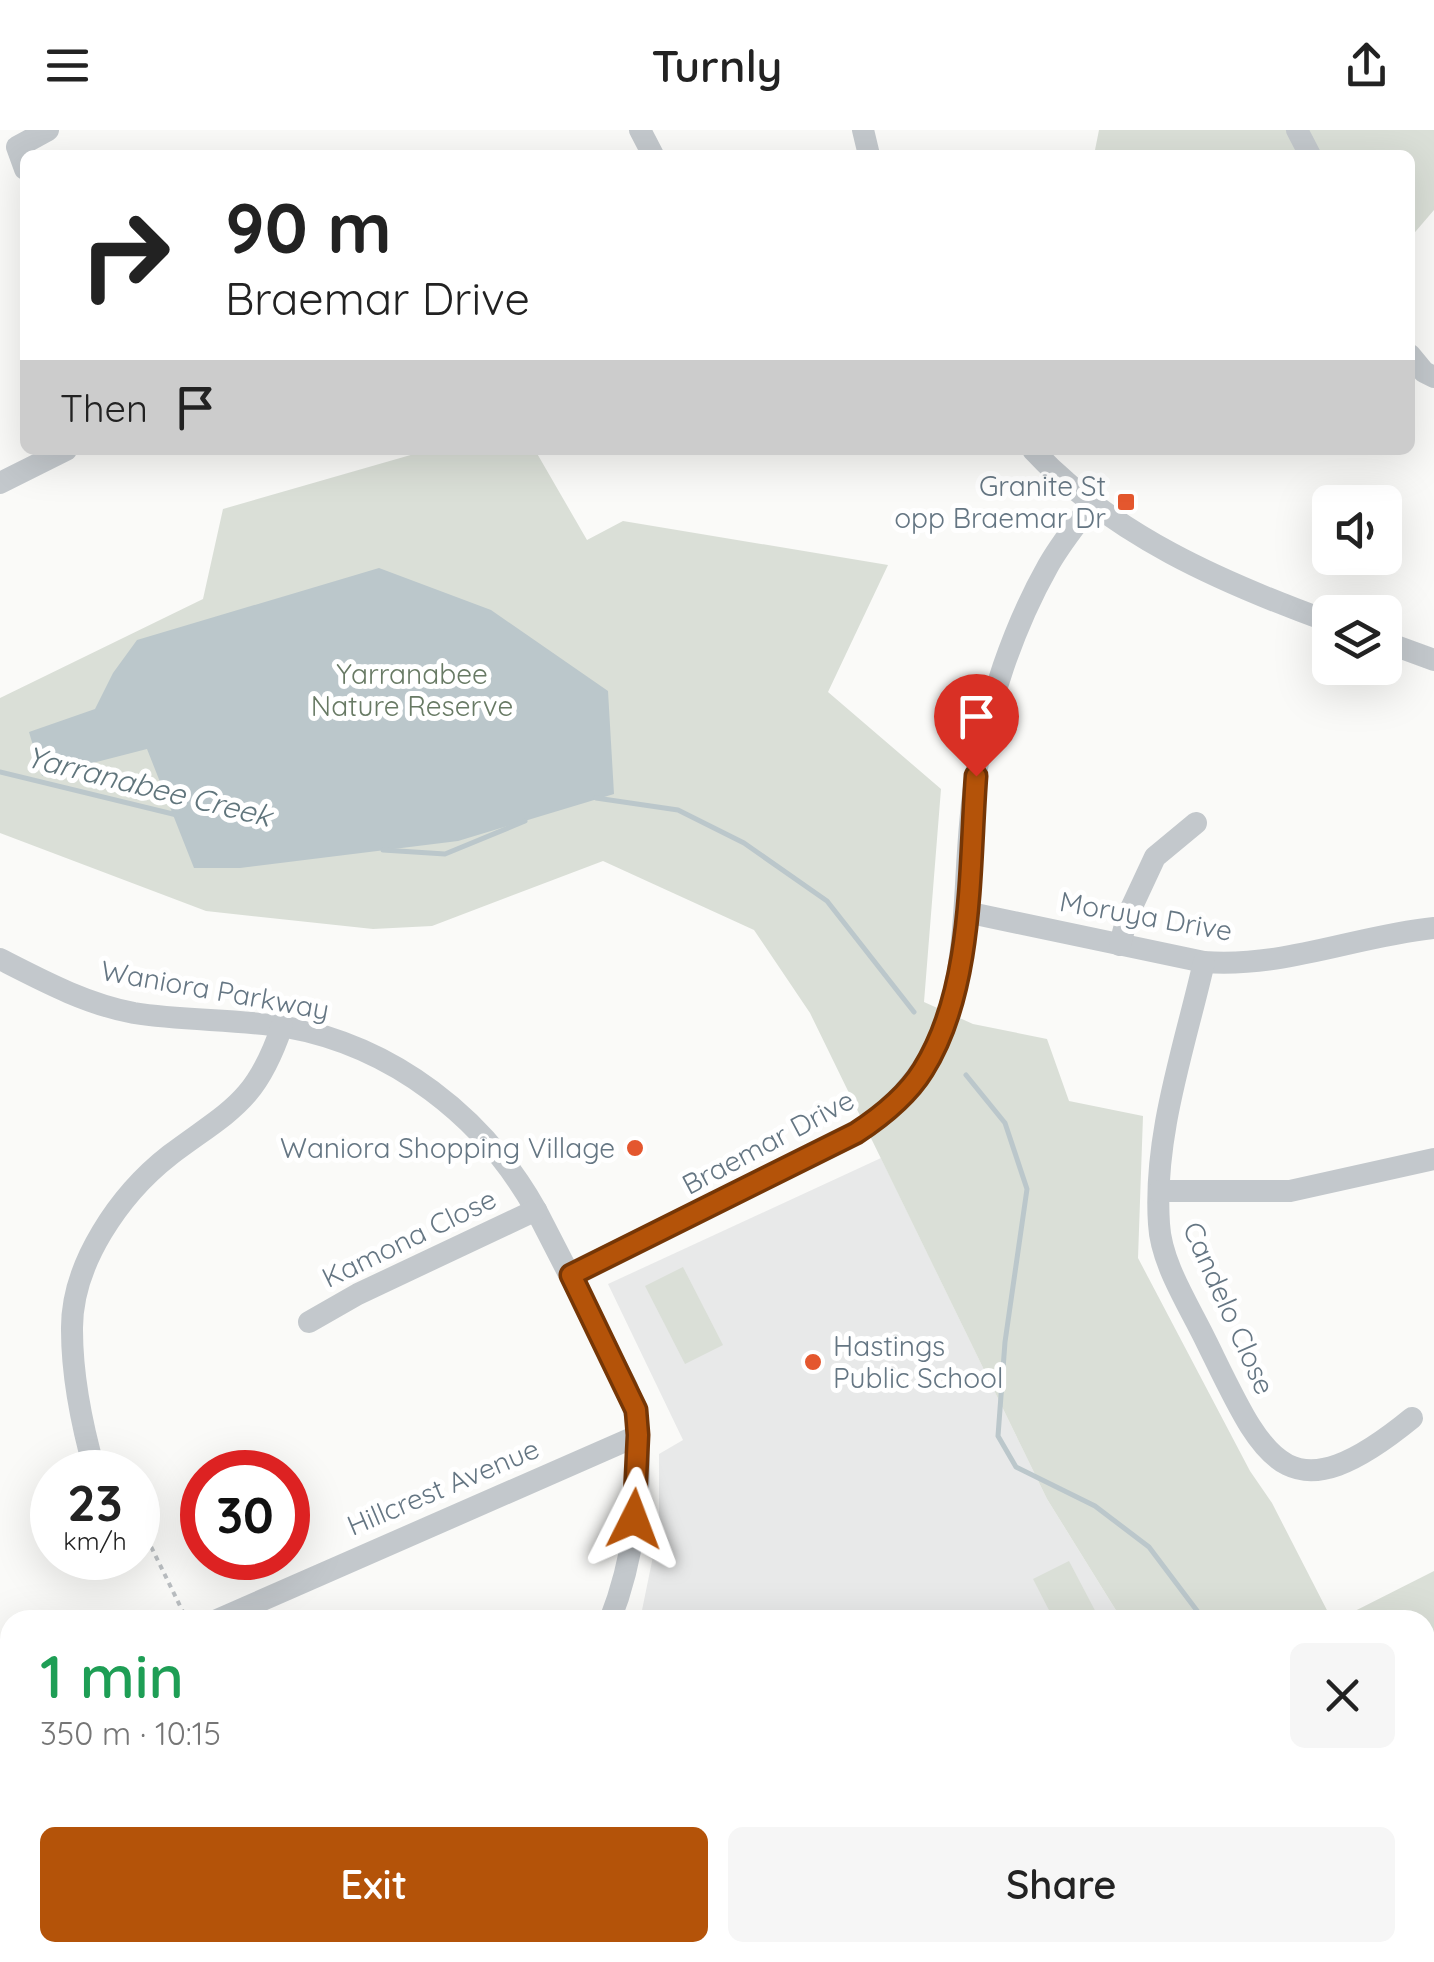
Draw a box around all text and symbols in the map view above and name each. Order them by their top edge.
text: Turnly [652,37,783,93]
icon: menu [40,38,95,93]
icon: share [1339,38,1394,93]
text: 90 m [225,183,392,271]
icon: right [60,190,190,320]
text: Braemar Drive [225,270,530,326]
icon: arrive [168,380,223,435]
text: Then [60,384,148,432]
place label: Granite St opp Braemar Dr [894,468,1106,535]
map controls [1312,485,1402,685]
button: sound [1312,485,1402,575]
marker: Granite St opp Braemar Dr [1115,491,1137,513]
button: layers [1312,595,1402,685]
park label: Yarranabee Nature Reserve [311,656,513,723]
pin [934,674,1019,777]
icon: arrive [949,689,1004,744]
water label: Yarranabee Creek [23,737,279,836]
street label: Moruya Drive [1057,883,1235,948]
street label: Waniora Parkway [98,952,332,1027]
street label: Braemar Drive [676,1082,860,1202]
place label: Waniora Shopping Village [280,1130,615,1165]
marker: Waniora Shopping Village [624,1137,646,1159]
street label: Kamona Close [316,1180,502,1295]
street label: Candelo Close [1176,1216,1283,1400]
place label: Hastings Public School [833,1328,1003,1395]
marker: Hastings Public School [802,1351,824,1373]
street label: Hillcrest Avenue [341,1430,544,1543]
speed limit sign: 30 [180,1450,310,1580]
position arrow [582,1467,686,1571]
text: 23 [67,1471,123,1534]
text: km/h [63,1525,127,1556]
text: 1 min [40,1638,184,1713]
button: close [1290,1643,1395,1748]
text: 350 m · 10:15 [40,1713,221,1753]
button: Exit [40,1827,708,1942]
button: Share [728,1827,1395,1942]

